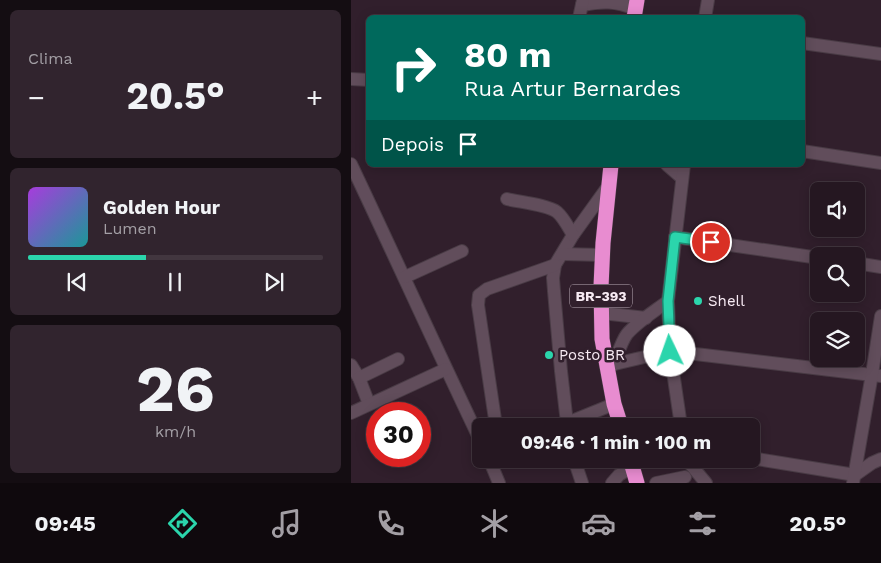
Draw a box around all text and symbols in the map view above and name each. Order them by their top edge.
text: 80 m [464,34,551,76]
icon: right [381,35,446,100]
text: Clima [28,49,72,68]
text: 20.5° [126,74,225,118]
text: Rua Artur Bernardes [464,76,681,101]
text: − [28,81,45,114]
text: + [306,81,323,114]
icon: arrive [454,130,482,158]
text: Depois [381,133,444,156]
map controls [810,182,865,367]
button: sound [810,182,865,237]
text: Golden Hour [103,196,220,219]
text: Lumen [103,219,157,238]
pin [690,221,732,263]
icon: arrive [697,228,725,256]
button: search [810,247,865,302]
icon: previous [63,268,91,296]
icon: pause [161,268,189,296]
icon: next [260,268,288,296]
road number: BR-393 [570,284,632,308]
place label: Shell [708,292,745,310]
marker: Shell [692,295,704,307]
button: layers [810,312,865,367]
position arrow [643,324,695,376]
place label: Posto BR [559,346,625,364]
marker: Posto BR [543,349,555,361]
text: 26 [136,351,215,427]
speed limit sign: 30 [366,402,431,467]
text: km/h [155,422,196,441]
text: 09:46 · 1 min · 100 m [521,431,711,454]
icon: directions [165,506,200,541]
icon: music [269,506,304,541]
icon: phone [373,506,408,541]
icon: climate [477,506,512,541]
icon: car [581,506,616,541]
icon: filters [685,506,720,541]
text: 09:45 [35,511,96,536]
text: 20.5° [789,511,846,536]

